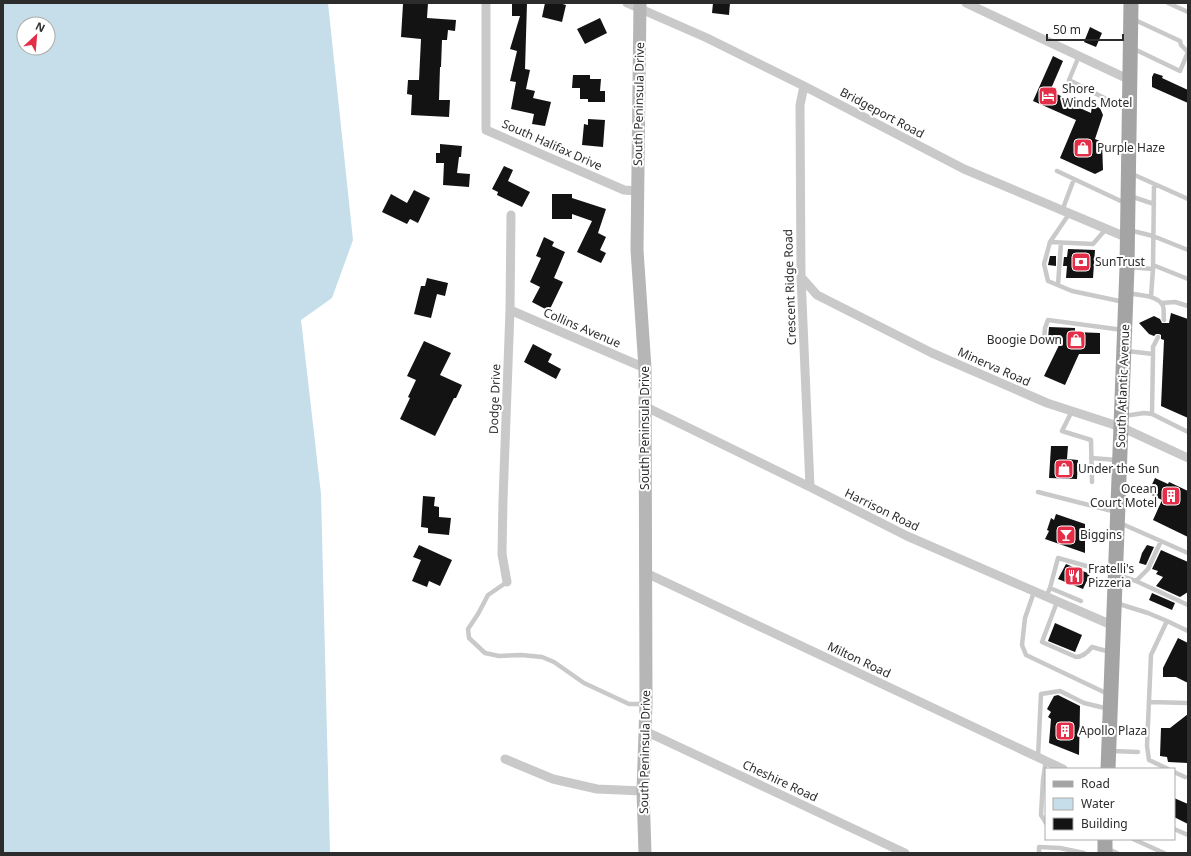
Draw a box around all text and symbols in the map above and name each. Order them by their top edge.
north arrow [16,16,56,56]
scale bar [1047,16,1123,42]
text: N [33,18,48,35]
text: 50 m [1053,21,1081,38]
street label: South Peninsula Drive [629,42,648,166]
place label: Shore Winds Motel [1062,80,1132,111]
street label: Bridgeport Road [837,83,927,142]
hotel icon: Shore Winds Motel [1037,85,1059,107]
street label: South Halifax Drive [499,115,605,174]
shop icon: Purple Haze [1072,137,1094,159]
place label: Purple Haze [1097,139,1165,156]
street label: Crescent Ridge Road [779,229,800,345]
bank icon: SunTrust [1070,251,1092,273]
place label: SunTrust [1095,253,1146,270]
street label: Collins Avenue [541,304,624,352]
street label: South Atlantic Avenue [1112,324,1133,448]
shop icon: Boogie Down [1065,329,1087,351]
place label: Boogie Down [987,331,1062,348]
street label: Minerva Road [955,343,1033,390]
street label: Dodge Drive [485,363,504,434]
street label: South Peninsula Drive [636,366,653,490]
shop icon: Under the Sun [1053,458,1075,480]
place label: Under the Sun [1078,460,1159,477]
place label: Ocean Court Motel [1090,480,1157,511]
street label: Harrison Road [842,484,922,535]
building icon: Ocean Court Motel [1160,485,1182,507]
bar icon: Biggins [1055,524,1077,546]
place label: Biggins [1080,526,1122,543]
place label: Fratelli's Pizzeria [1088,560,1134,591]
restaurant icon: Fratelli's Pizzeria [1063,565,1085,587]
street label: Milton Road [825,637,894,682]
street label: South Peninsula Drive [635,690,654,814]
building icon: Apollo Plaza [1054,720,1076,742]
place label: Apollo Plaza [1079,722,1147,739]
street label: Cheshire Road [740,756,821,805]
legend [1045,768,1175,840]
text: Road [1081,775,1110,792]
text: Water [1081,795,1115,812]
text: Building [1081,815,1128,832]

